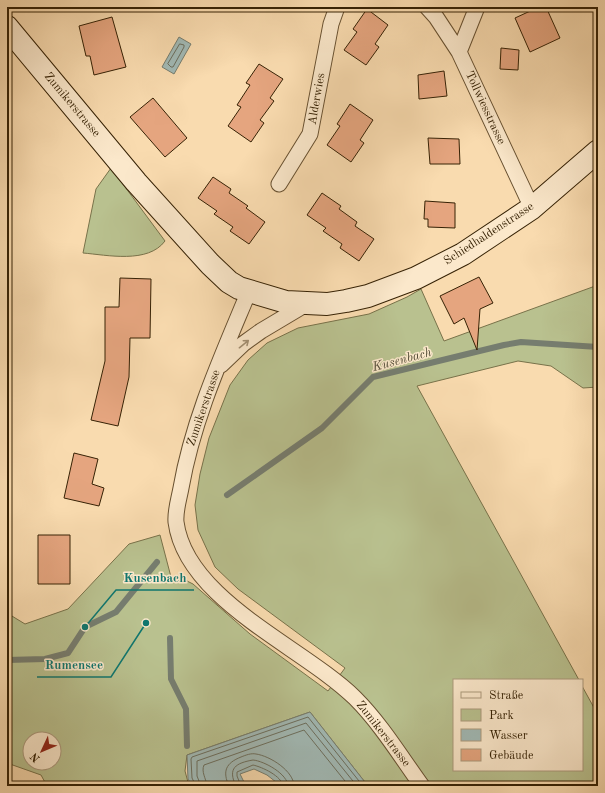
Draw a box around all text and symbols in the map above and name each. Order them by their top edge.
street label: Tollwiesstrasse [463,69,507,147]
street label: Zumikerstrasse [42,71,103,140]
street label: Alderwies [307,72,327,126]
street label: Schiedhaldenstrasse [442,200,536,267]
one-way arrow [239,339,250,348]
water label: Kusenbach [370,346,433,374]
street label: Zumikerstrasse [185,368,223,448]
callout: Kusenbach [116,565,194,590]
text: Kusenbach [124,572,186,585]
callout: Rumensee [37,652,111,677]
text: Rumensee [45,659,103,672]
legend [453,679,583,771]
text: Straße [489,690,524,702]
street label: Zumikerstrasse [354,699,413,770]
text: Park [489,710,514,722]
text: Wasser [489,730,528,742]
north arrow [22,731,62,771]
text: N [29,750,43,764]
text: Gebäude [489,750,534,762]

